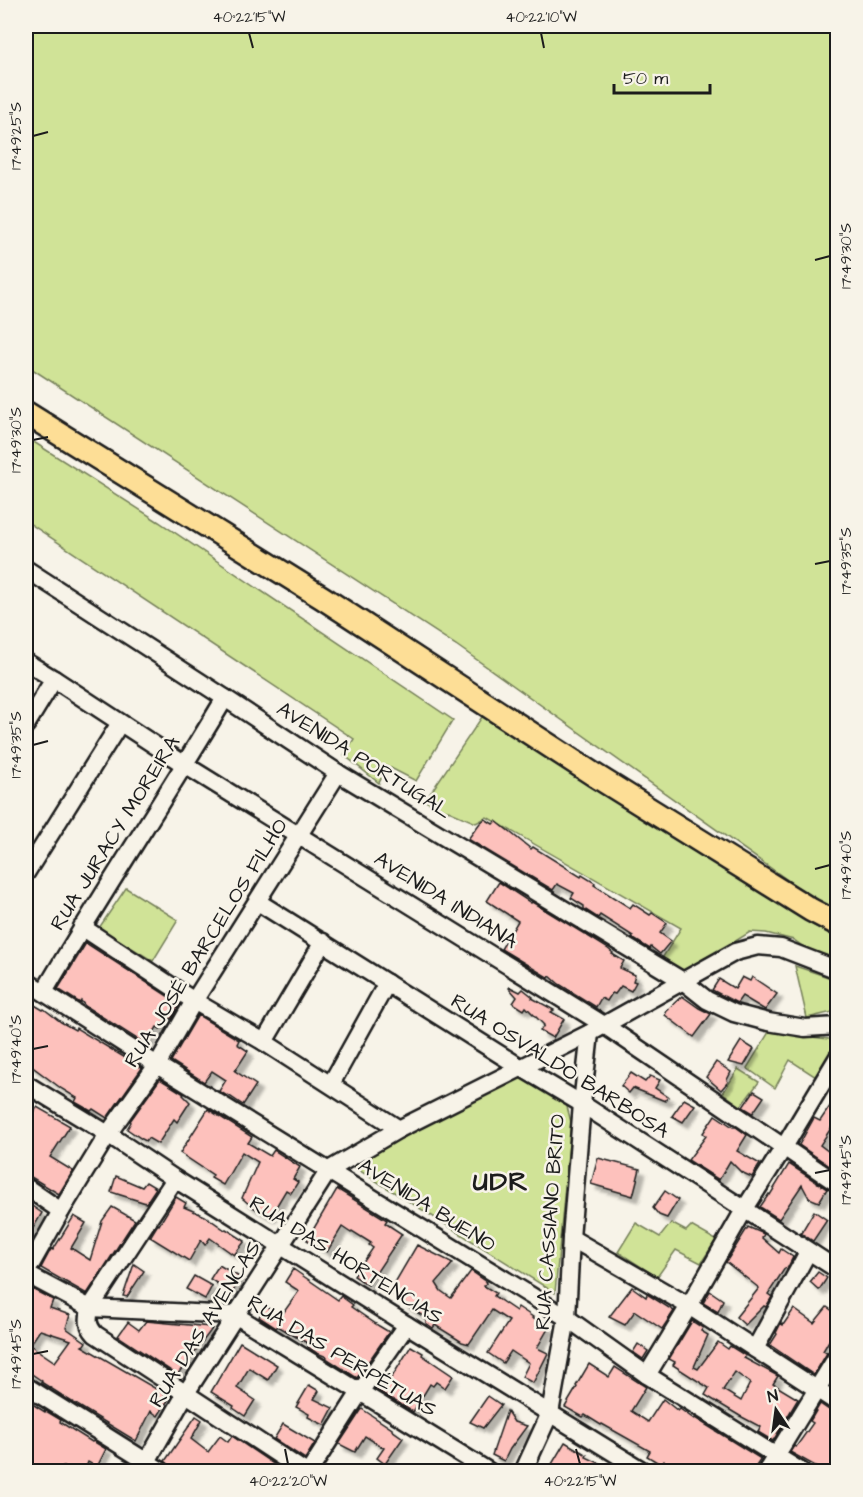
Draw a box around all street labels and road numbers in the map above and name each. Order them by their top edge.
street label: AVENIDA PORTUGAL [271,695,457,826]
street label: RUA JURACY MOREIRA [43,729,187,936]
street label: RUA JOSÉ BARCELOS FILHO [117,813,295,1073]
street label: AVENIDA INDIANA [369,844,524,956]
street label: RUA OSVALDO BARBOSA [445,987,675,1146]
street label: RUA CASSIANO BRITO [528,1113,572,1331]
street label: AVENIDA BUENO [353,1151,501,1259]
street label: RUA DAS HORTENCIAS [244,1189,448,1331]
street label: RUA DAS AVENCAS [142,1235,268,1413]
street label: RUA DAS PERPÉTUAS [242,1288,442,1424]

